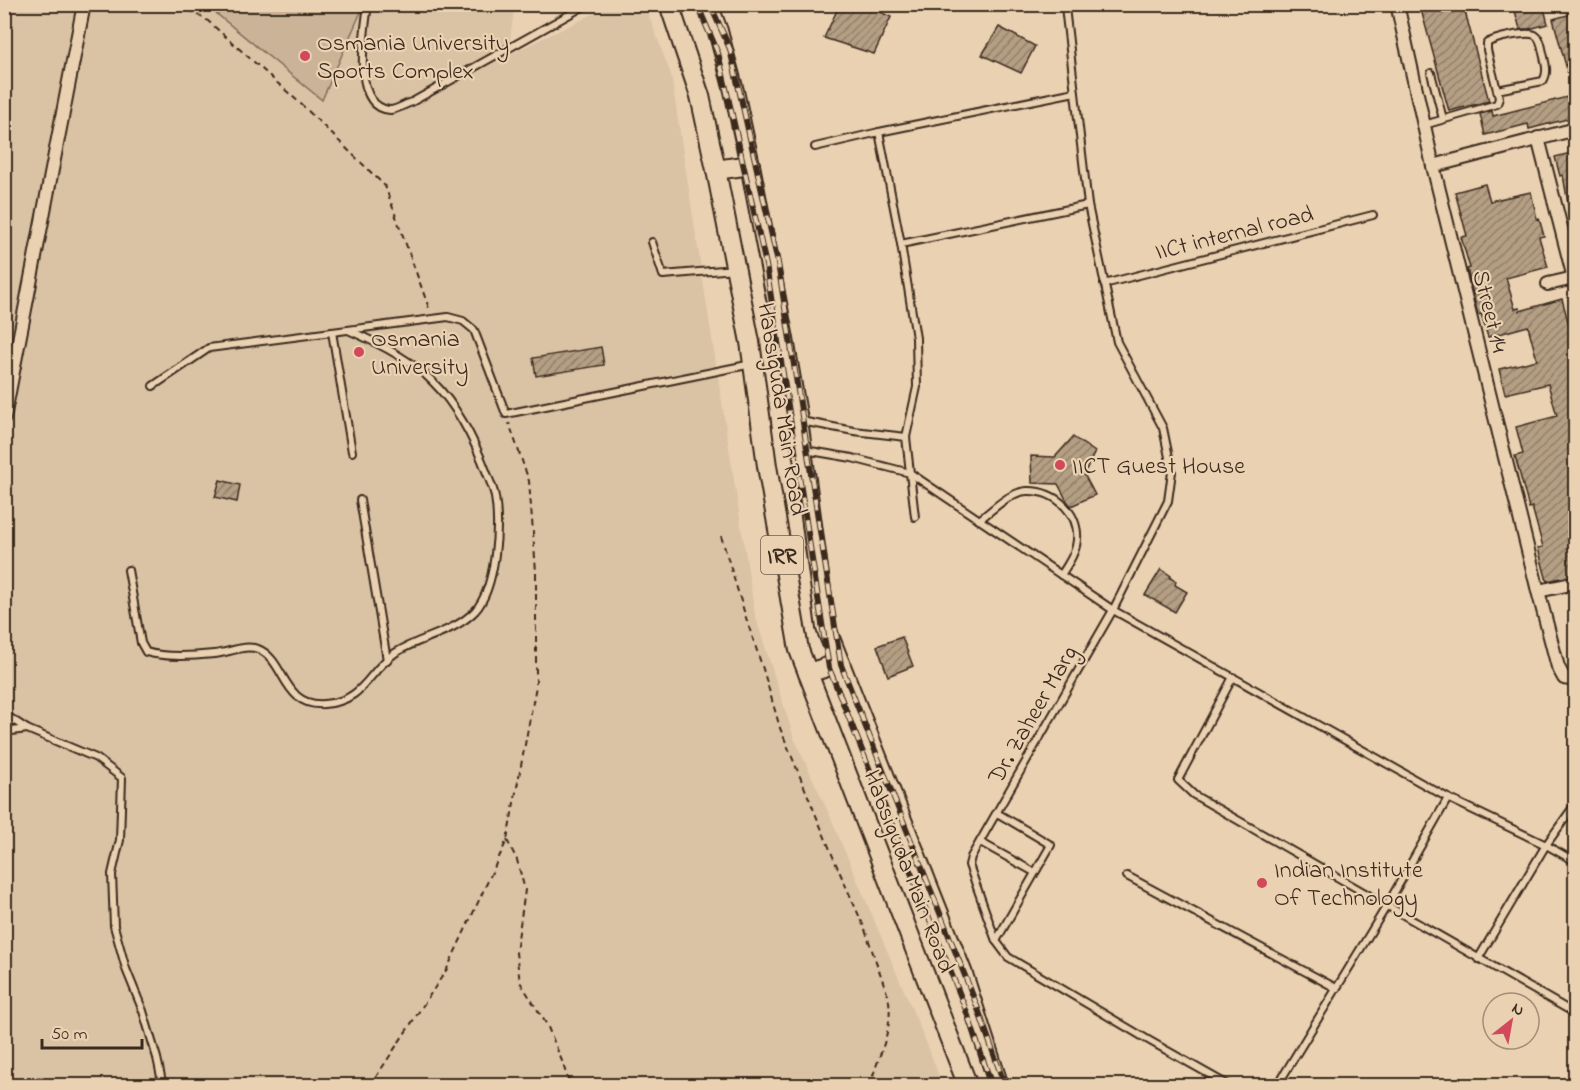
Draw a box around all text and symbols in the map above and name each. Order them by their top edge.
place label: Osmania University Sports Complex [317,27,509,90]
marker: Osmania University Sports Complex [298,49,312,63]
street label: IICt internal road [1152,198,1318,271]
street label: Street 14 [1461,267,1516,357]
street label: Habsiguda Main Road [746,301,815,519]
place label: Osmania University [371,323,468,387]
marker: Osmania University [352,345,366,359]
place label: IICT Guest House [1072,450,1245,485]
marker: IICT Guest House [1053,458,1067,472]
road number: IRR [761,536,803,574]
street label: Dr. Zaheer Marg [980,640,1088,792]
street label: Habsiguda Main Road [853,765,963,979]
place label: Indian Institute Of Technology [1274,854,1423,918]
marker: Indian Institute Of Technology [1255,876,1269,890]
north arrow [1481,991,1541,1051]
text: N [1507,997,1529,1023]
scale bar [42,1012,142,1050]
text: 50 m [51,1022,88,1048]

